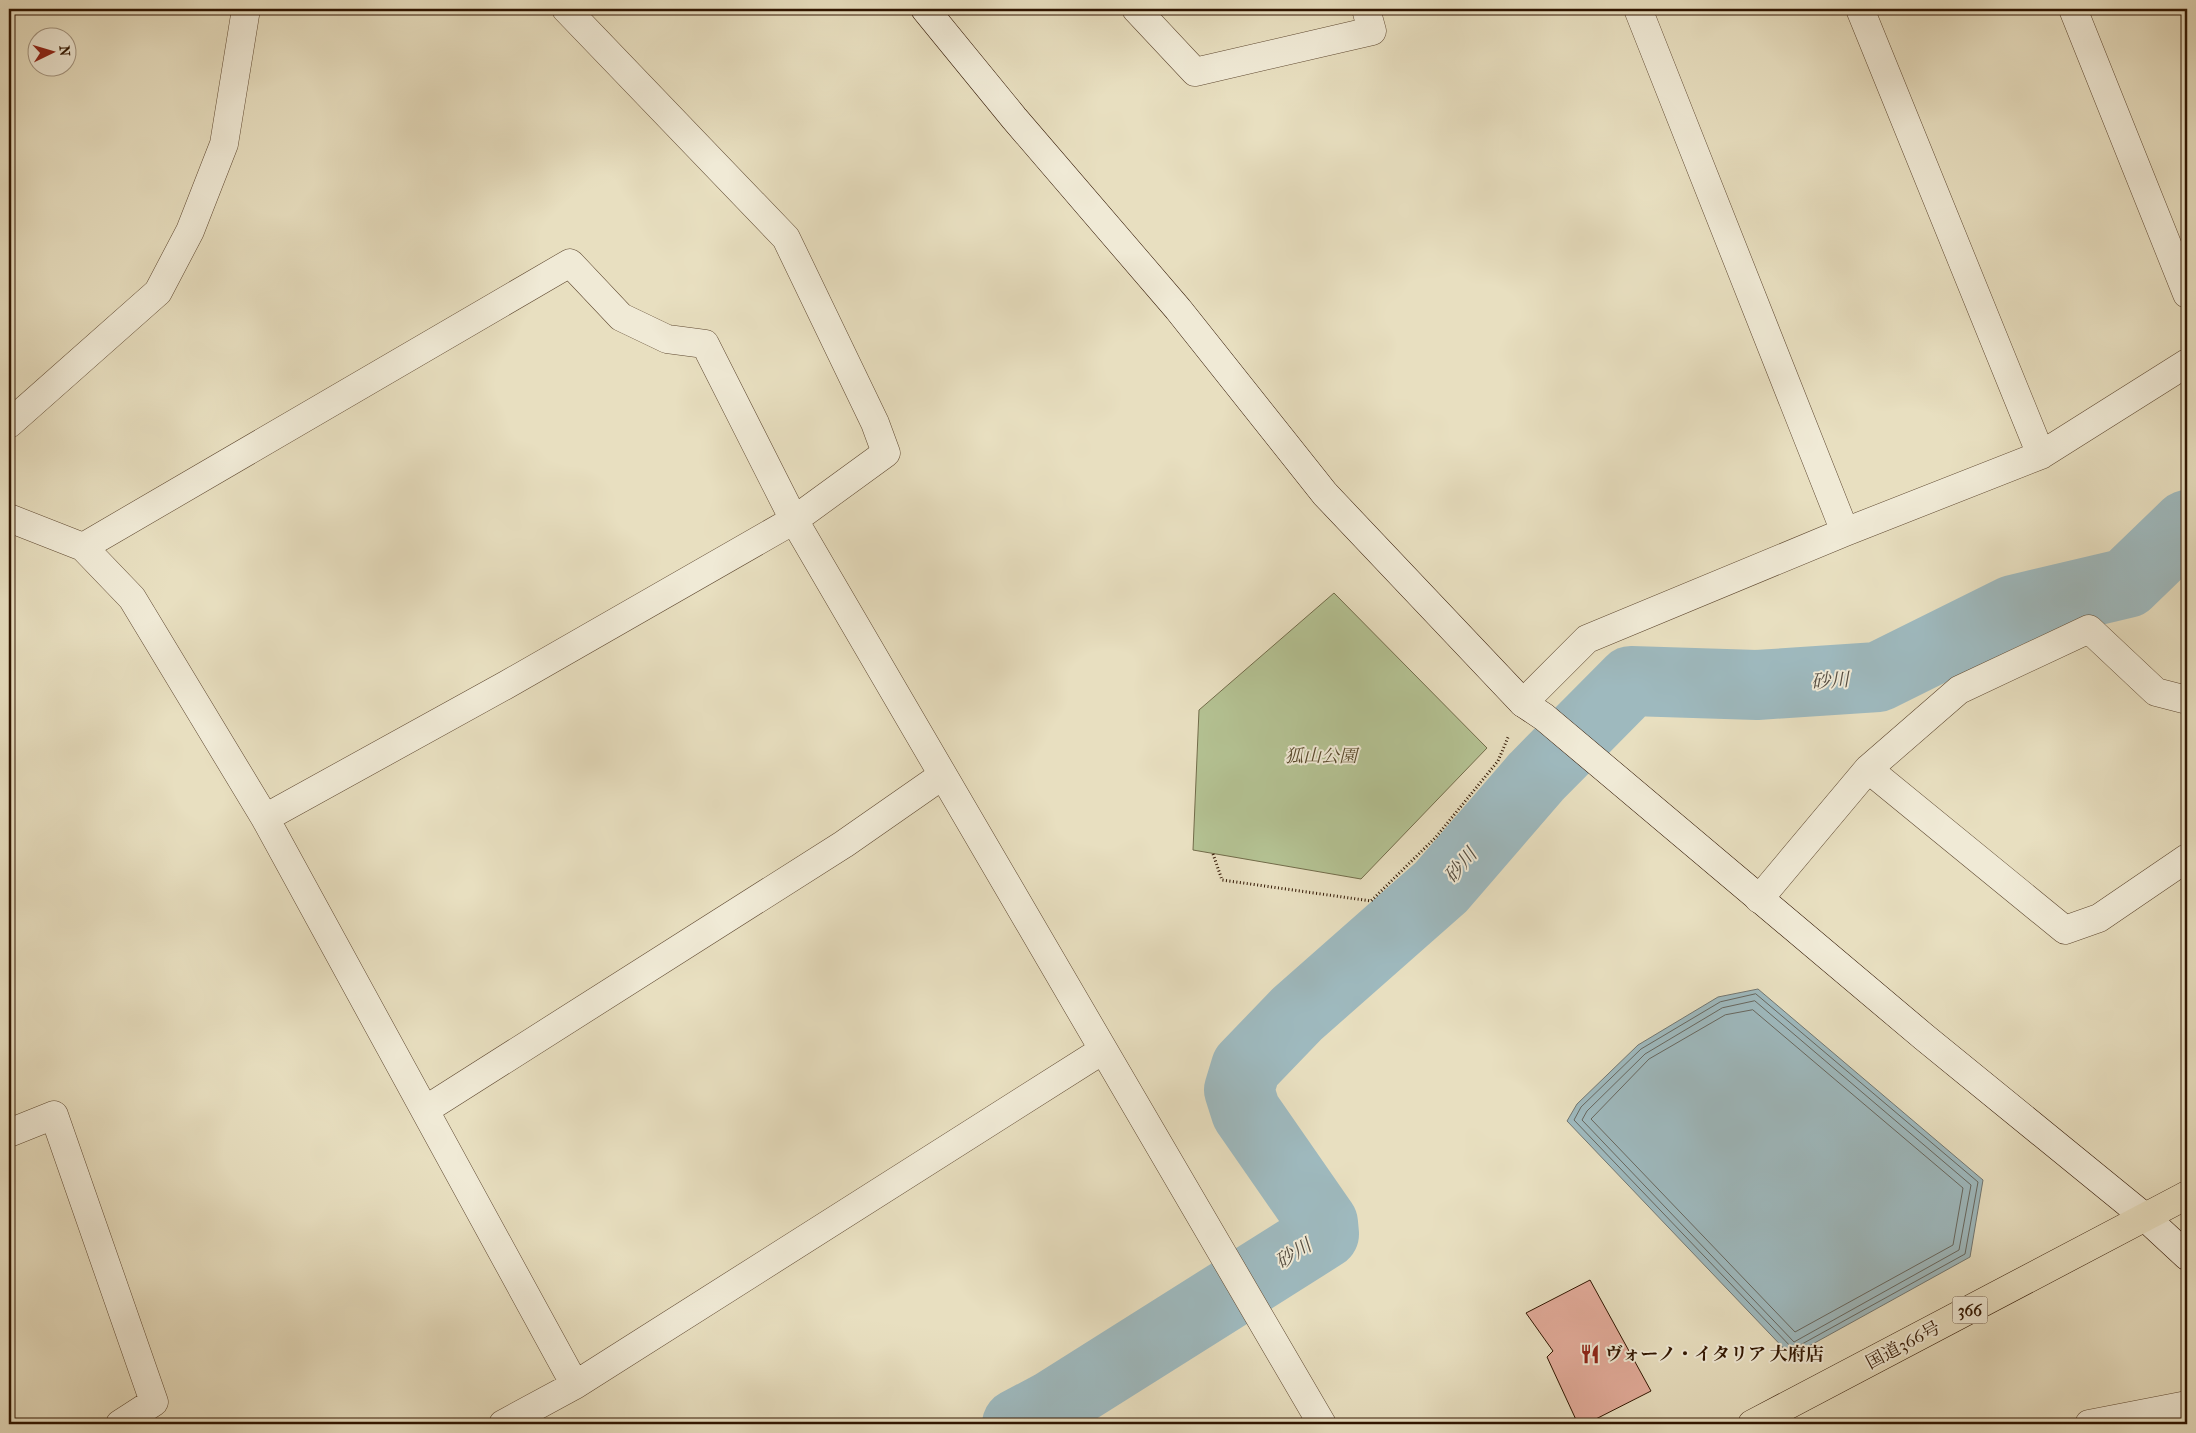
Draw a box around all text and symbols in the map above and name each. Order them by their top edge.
north arrow [28,28,78,78]
text: N [56,45,73,57]
water label: 砂川 [1810,669,1852,693]
park label: 狐山公園 [1285,746,1360,767]
water label: 砂川 [1440,843,1483,887]
water label: 砂川 [1272,1233,1317,1273]
road number: 366 [1952,1296,1988,1324]
street label: 国道366号 [1863,1317,1944,1374]
restaurant icon: ヴォーノ・イタリア 大府店 [1579,1343,1601,1365]
place label: ヴォーノ・イタリア 大府店 [1605,1344,1824,1365]

